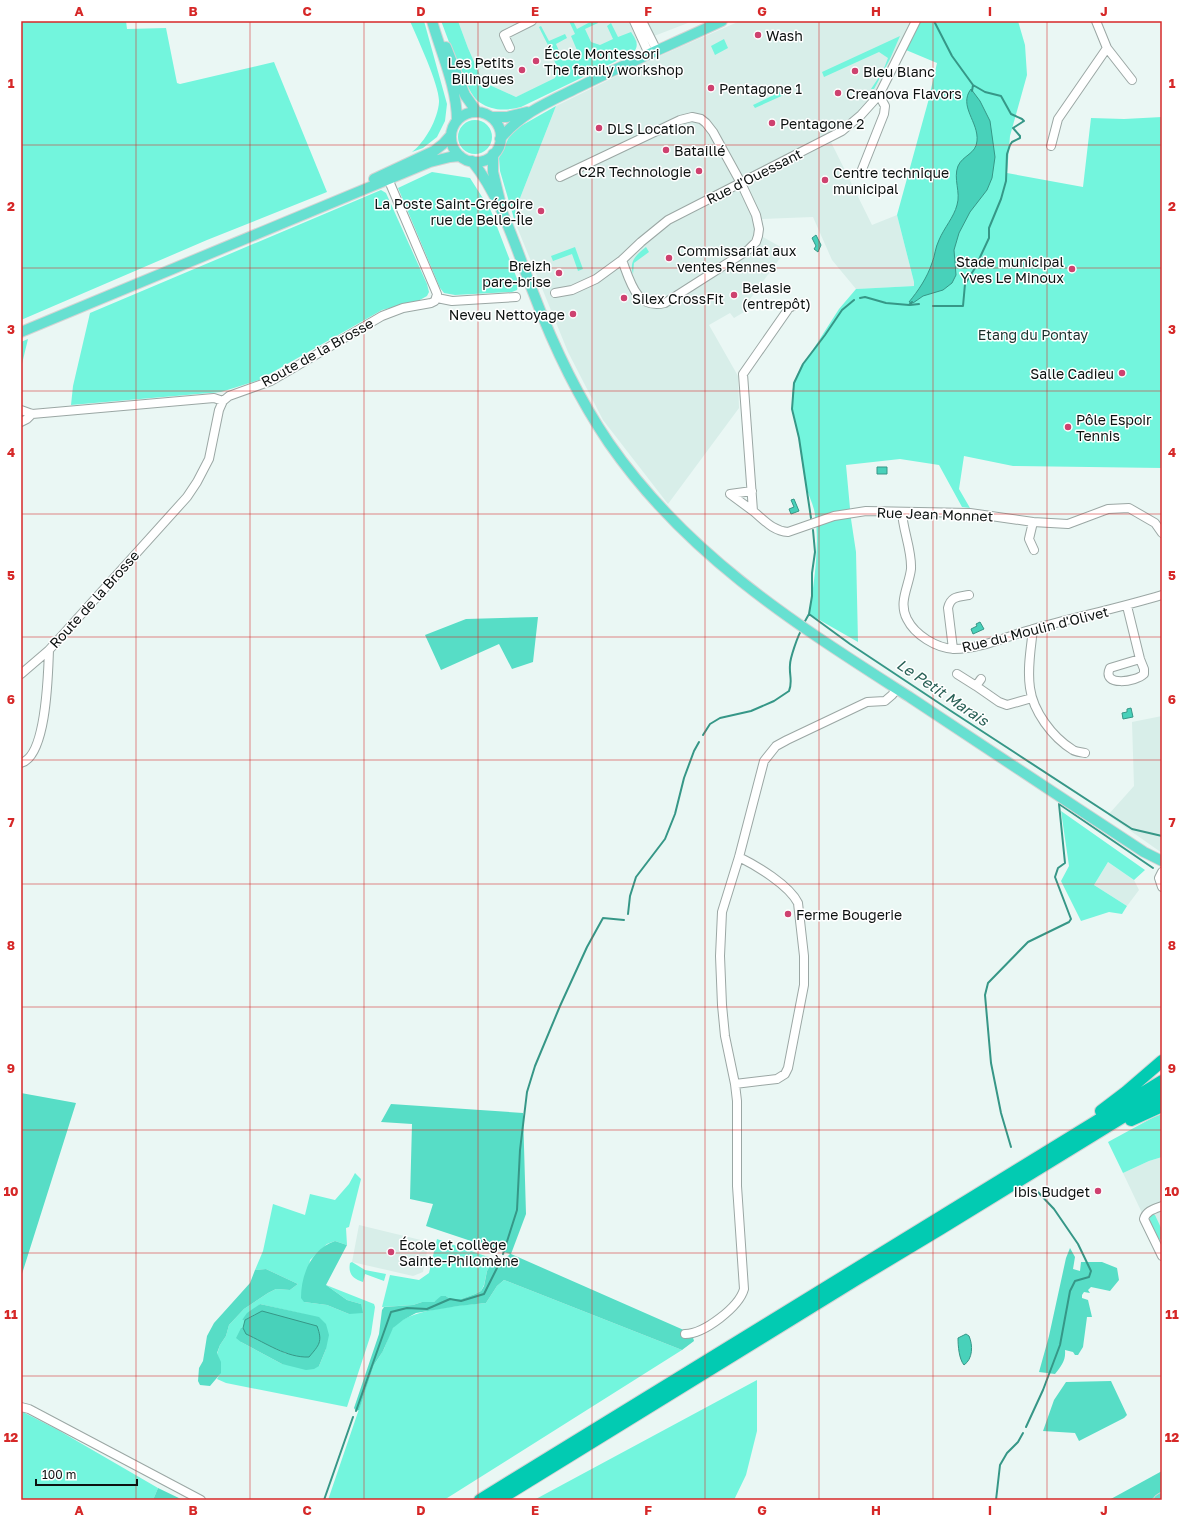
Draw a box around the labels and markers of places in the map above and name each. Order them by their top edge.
place label: Wash [766,27,803,44]
marker: Wash [753,30,763,40]
place label: École Montessori The family workshop [544,45,683,78]
place label: Les Petits Bilingues [448,54,514,87]
marker: École Montessori The family workshop [531,56,541,66]
place label: Bleu Blanc [863,63,935,80]
marker: Les Petits Bilingues [517,65,527,75]
marker: Bleu Blanc [850,66,860,76]
place label: Pentagone 1 [719,80,802,97]
marker: Pentagone 1 [706,83,716,93]
place label: Creanova Flavors [846,85,962,102]
marker: Creanova Flavors [833,88,843,98]
place label: Pentagone 2 [780,115,865,132]
marker: Pentagone 2 [767,118,777,128]
place label: DLS Location [607,120,695,137]
marker: DLS Location [594,123,604,133]
place label: Bataillé [674,142,725,159]
marker: Bataillé [661,145,671,155]
place label: C2R Technologie [578,163,691,180]
place label: Centre technique municipal [833,164,949,197]
marker: C2R Technologie [694,166,704,176]
marker: Centre technique municipal [820,175,830,185]
place label: La Poste Saint-Grégoire rue de Belle-Île [374,195,533,228]
marker: La Poste Saint-Grégoire rue de Belle-Île [536,206,546,216]
place label: Commissariat aux ventes Rennes [677,242,797,275]
marker: Commissariat aux ventes Rennes [664,253,674,263]
place label: Stade municipal Yves Le Minoux [956,253,1064,286]
place label: Breizh pare-brise [482,257,551,290]
marker: Stade municipal Yves Le Minoux [1067,264,1077,274]
marker: Breizh pare-brise [554,268,564,278]
place label: Belasie (entrepôt) [742,279,811,312]
place label: Silex CrossFit [632,290,724,307]
marker: Belasie (entrepôt) [729,290,739,300]
marker: Silex CrossFit [619,293,629,303]
place label: Neveu Nettoyage [449,306,565,323]
marker: Neveu Nettoyage [568,309,578,319]
place label: Salle Cadieu [1030,365,1114,382]
marker: Salle Cadieu [1117,368,1127,378]
place label: Pôle Espoir Tennis [1076,411,1152,444]
marker: Pôle Espoir Tennis [1063,422,1073,432]
place label: Ferme Bougerie [796,906,902,923]
marker: Ferme Bougerie [783,909,793,919]
place label: Ibis Budget [1014,1183,1090,1200]
marker: Ibis Budget [1093,1186,1103,1196]
place label: École et collège Sainte-Philomène [399,1236,519,1269]
marker: École et collège Sainte-Philomène [386,1247,396,1257]

